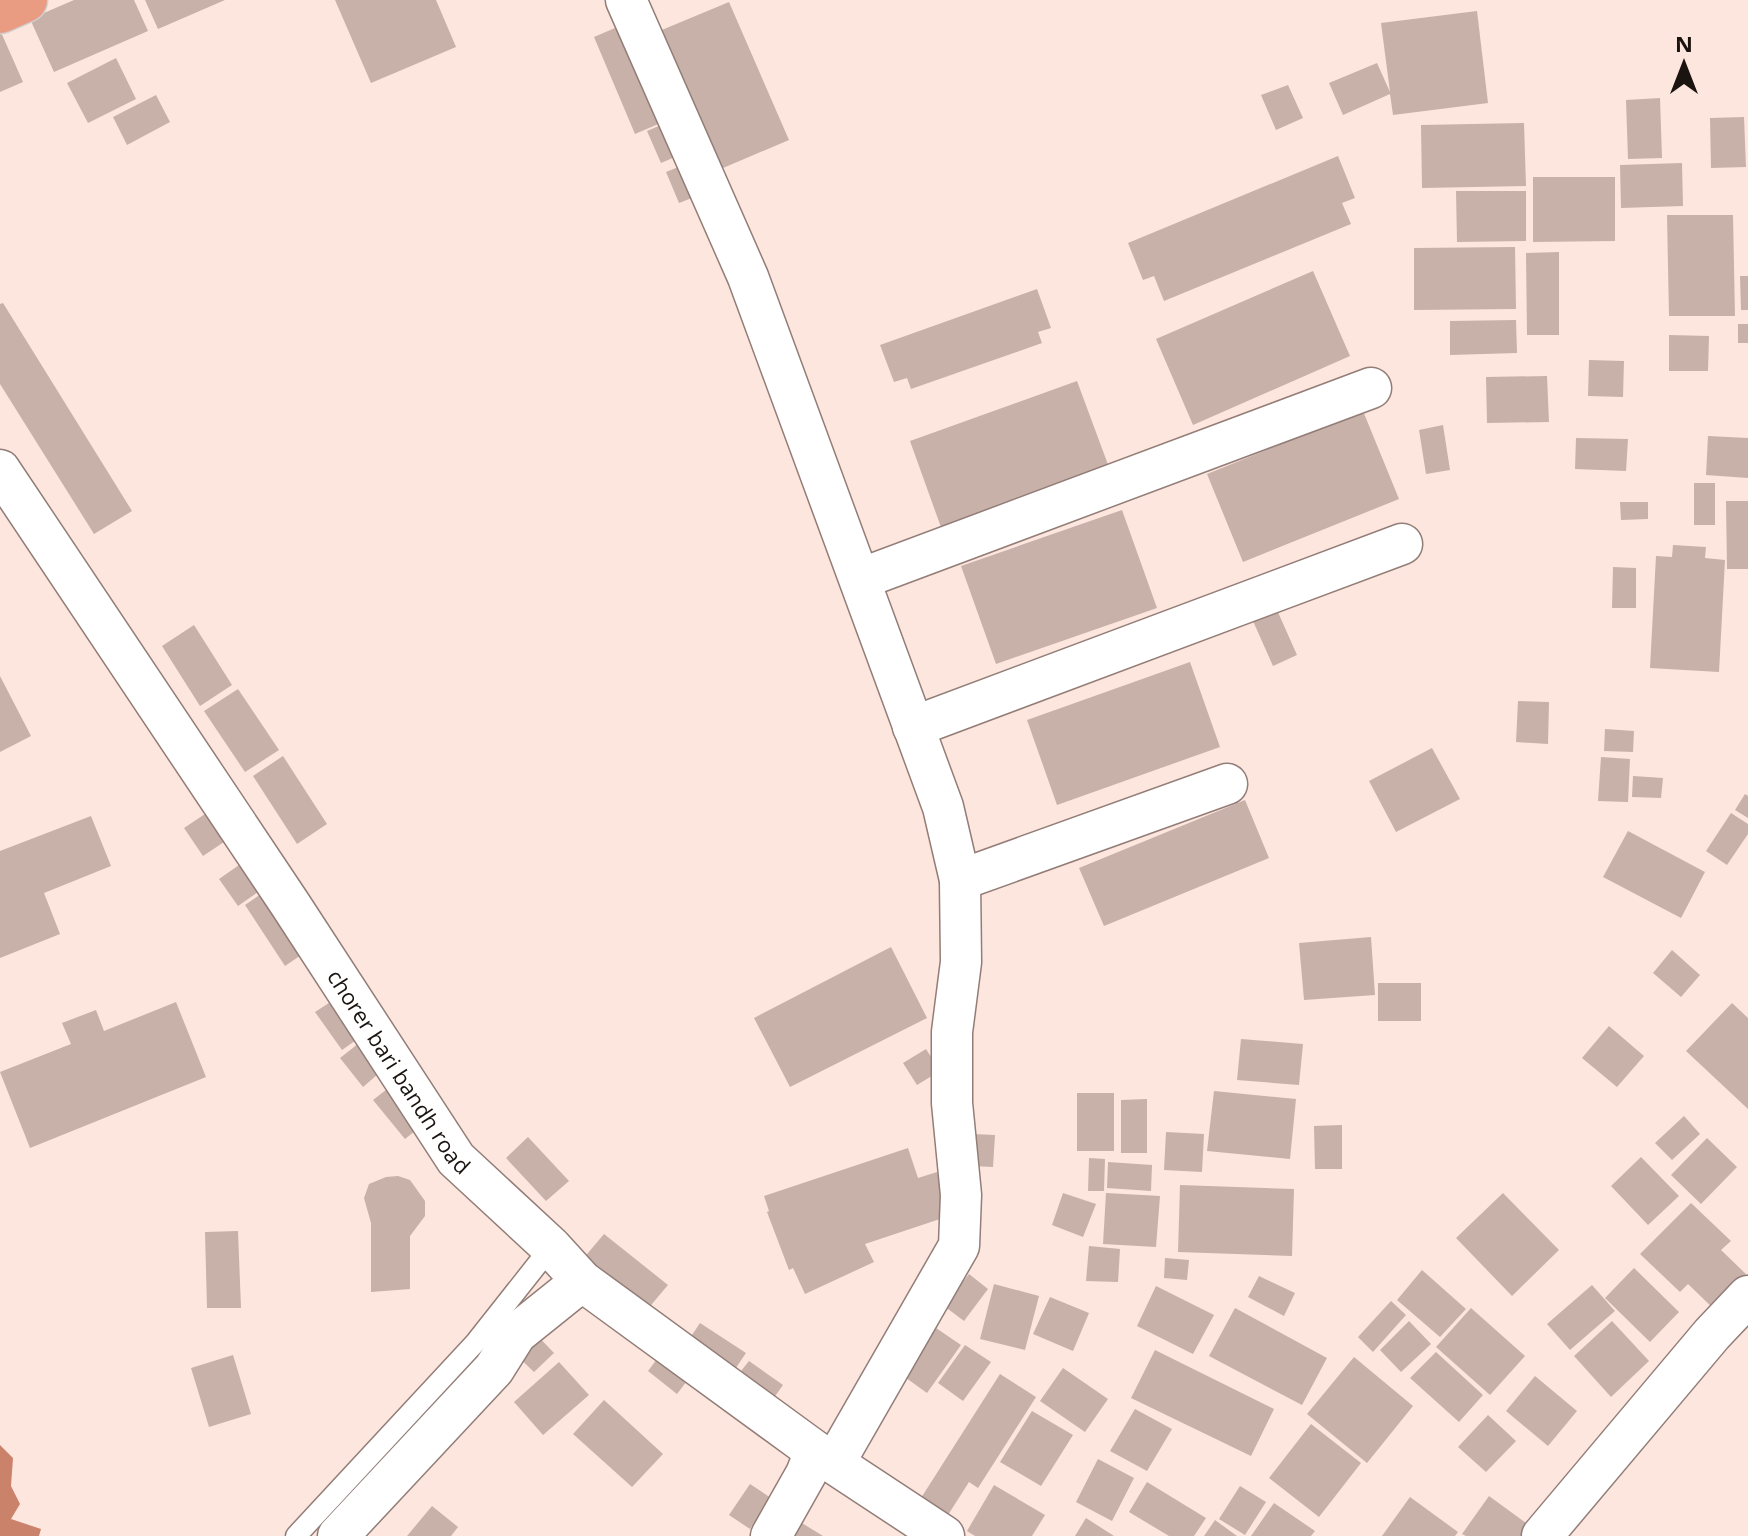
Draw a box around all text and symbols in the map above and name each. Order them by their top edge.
north arrow [1644,24,1724,104]
text: N [1675,28,1693,58]
street label: chorer bari bandh road [321,963,477,1180]

